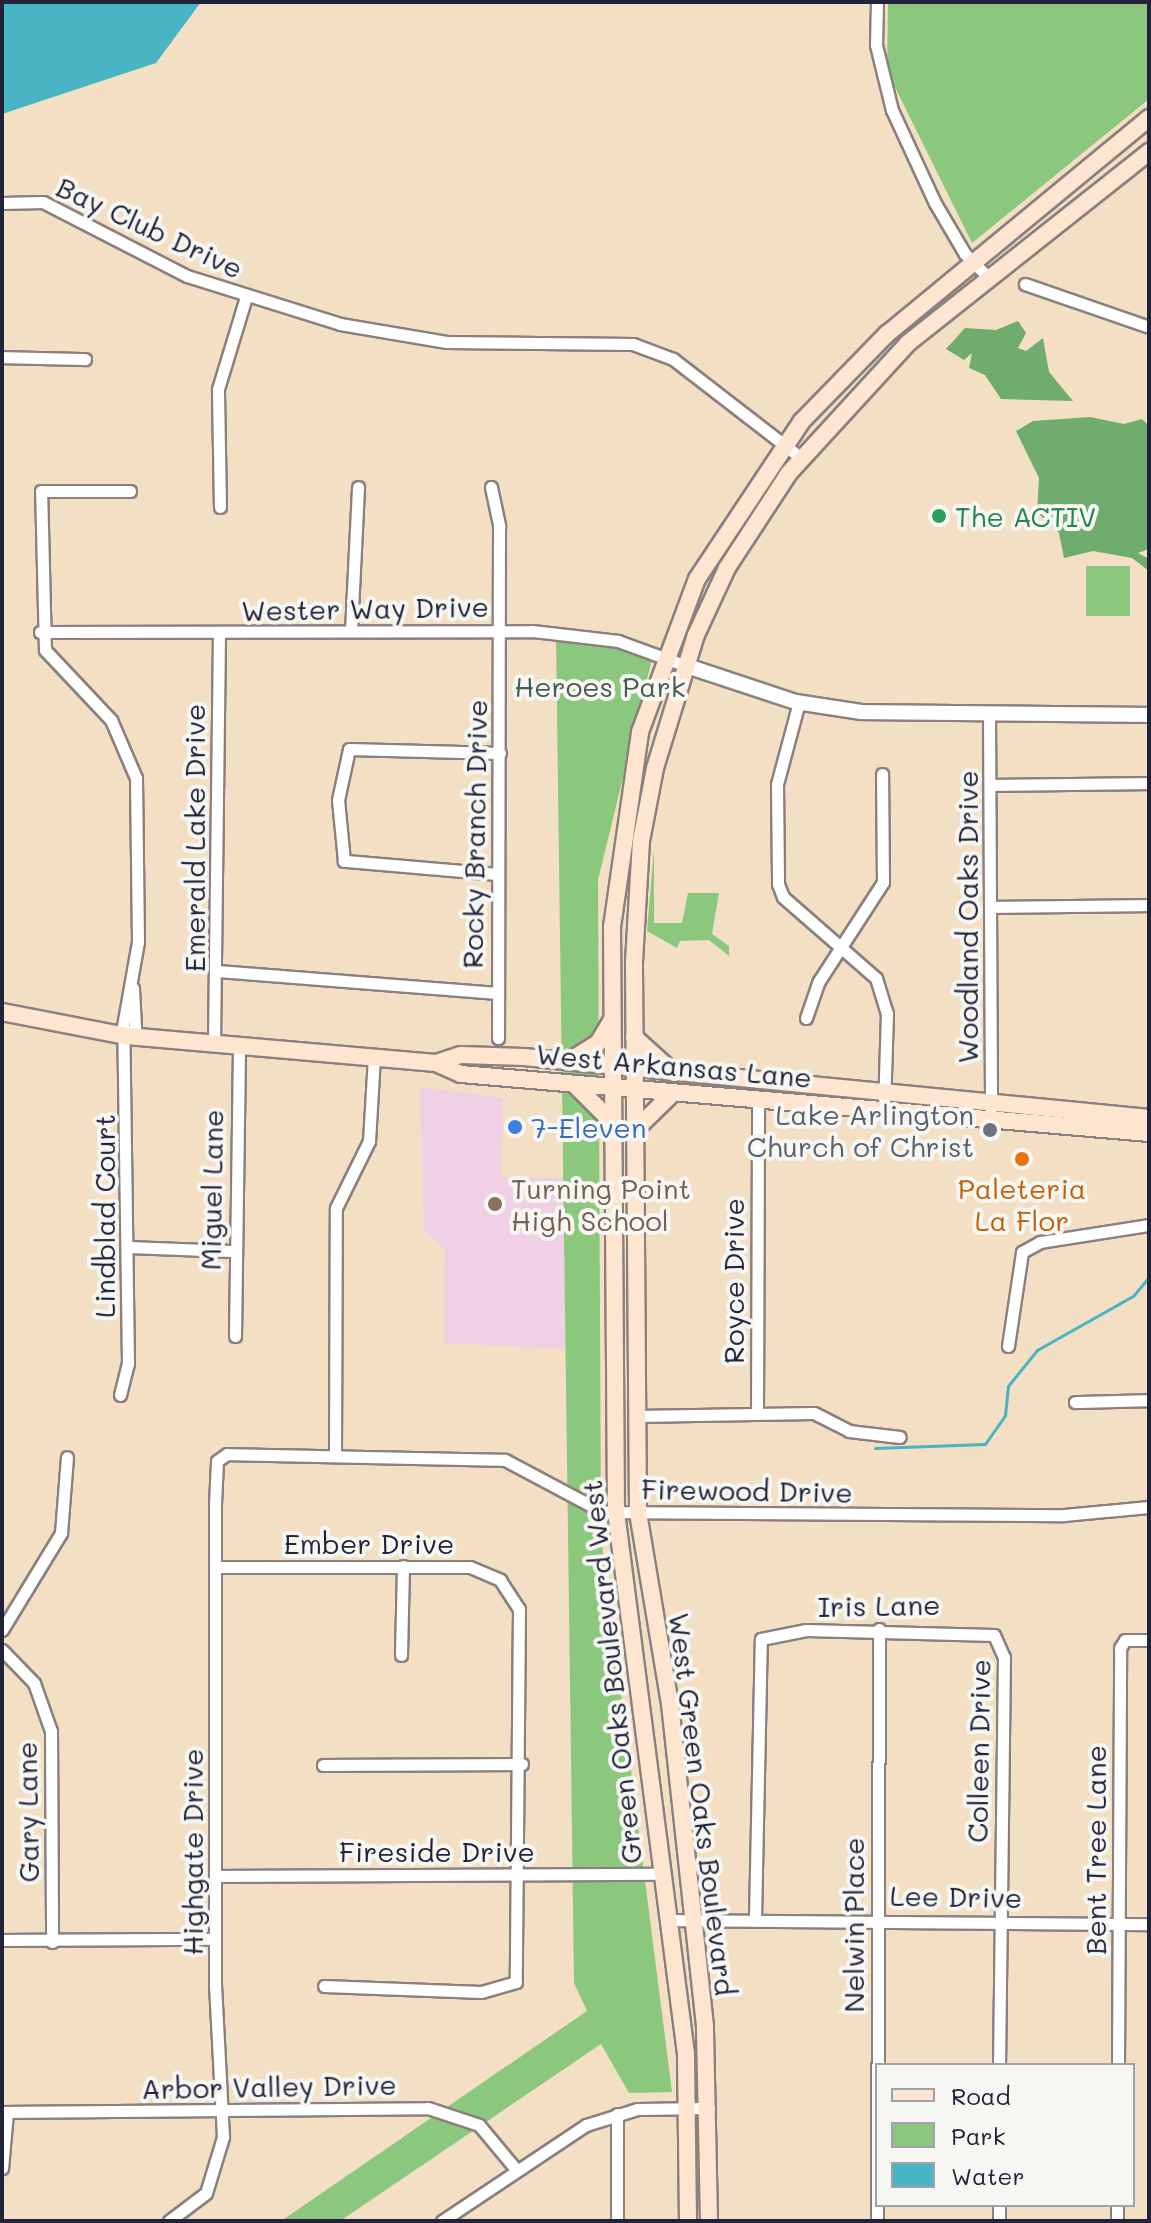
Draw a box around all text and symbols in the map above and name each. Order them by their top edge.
street label: Bay Club Drive [52,169,248,285]
place label: The ACTIV [955,499,1096,533]
marker: The ACTIV [930,507,948,525]
street label: Wester Way Drive [241,589,489,627]
park label: Heroes Park [514,669,686,703]
street label: Rocky Branch Drive [455,699,493,969]
street label: Emerald Lake Drive [177,704,211,972]
street label: Woodland Oaks Drive [950,770,984,1064]
street label: West Arkansas Lane [535,1036,813,1094]
place label: Lake Arlington Church of Christ [747,1097,974,1163]
street label: Miguel Lane [193,1109,229,1271]
place label: 7-Eleven [531,1110,646,1144]
street label: Lindblad Court [87,1114,121,1318]
marker: 7-Eleven [506,1118,524,1136]
marker: Lake Arlington Church of Christ [981,1121,999,1139]
marker: Paleteria La Flor [1013,1150,1031,1168]
place label: Turning Point High School [511,1171,691,1237]
place label: Paleteria La Flor [958,1171,1086,1237]
marker: Turning Point High School [486,1195,504,1213]
street label: Royce Drive [716,1198,750,1364]
street label: Firewood Drive [641,1471,853,1509]
street label: Green Oaks Boulevard West [574,1479,648,1865]
street label: Ember Drive [284,1526,454,1560]
street label: Iris Lane [817,1587,941,1623]
street label: West Green Oaks Boulevard [663,1611,743,1997]
street label: Colleen Drive [960,1659,996,1843]
street label: Gary Lane [9,1741,45,1883]
street label: Bent Tree Lane [1078,1745,1112,1955]
street label: Highgate Drive [175,1749,209,1955]
street label: Fireside Drive [339,1834,535,1868]
street label: Nelwin Place [836,1837,870,2013]
street label: Lee Drive [890,1878,1022,1914]
legend [875,2063,1135,2207]
street label: Arbor Valley Drive [141,2067,397,2105]
text: Road [951,2080,1011,2111]
text: Park [951,2120,1005,2151]
text: Water [951,2160,1025,2191]

